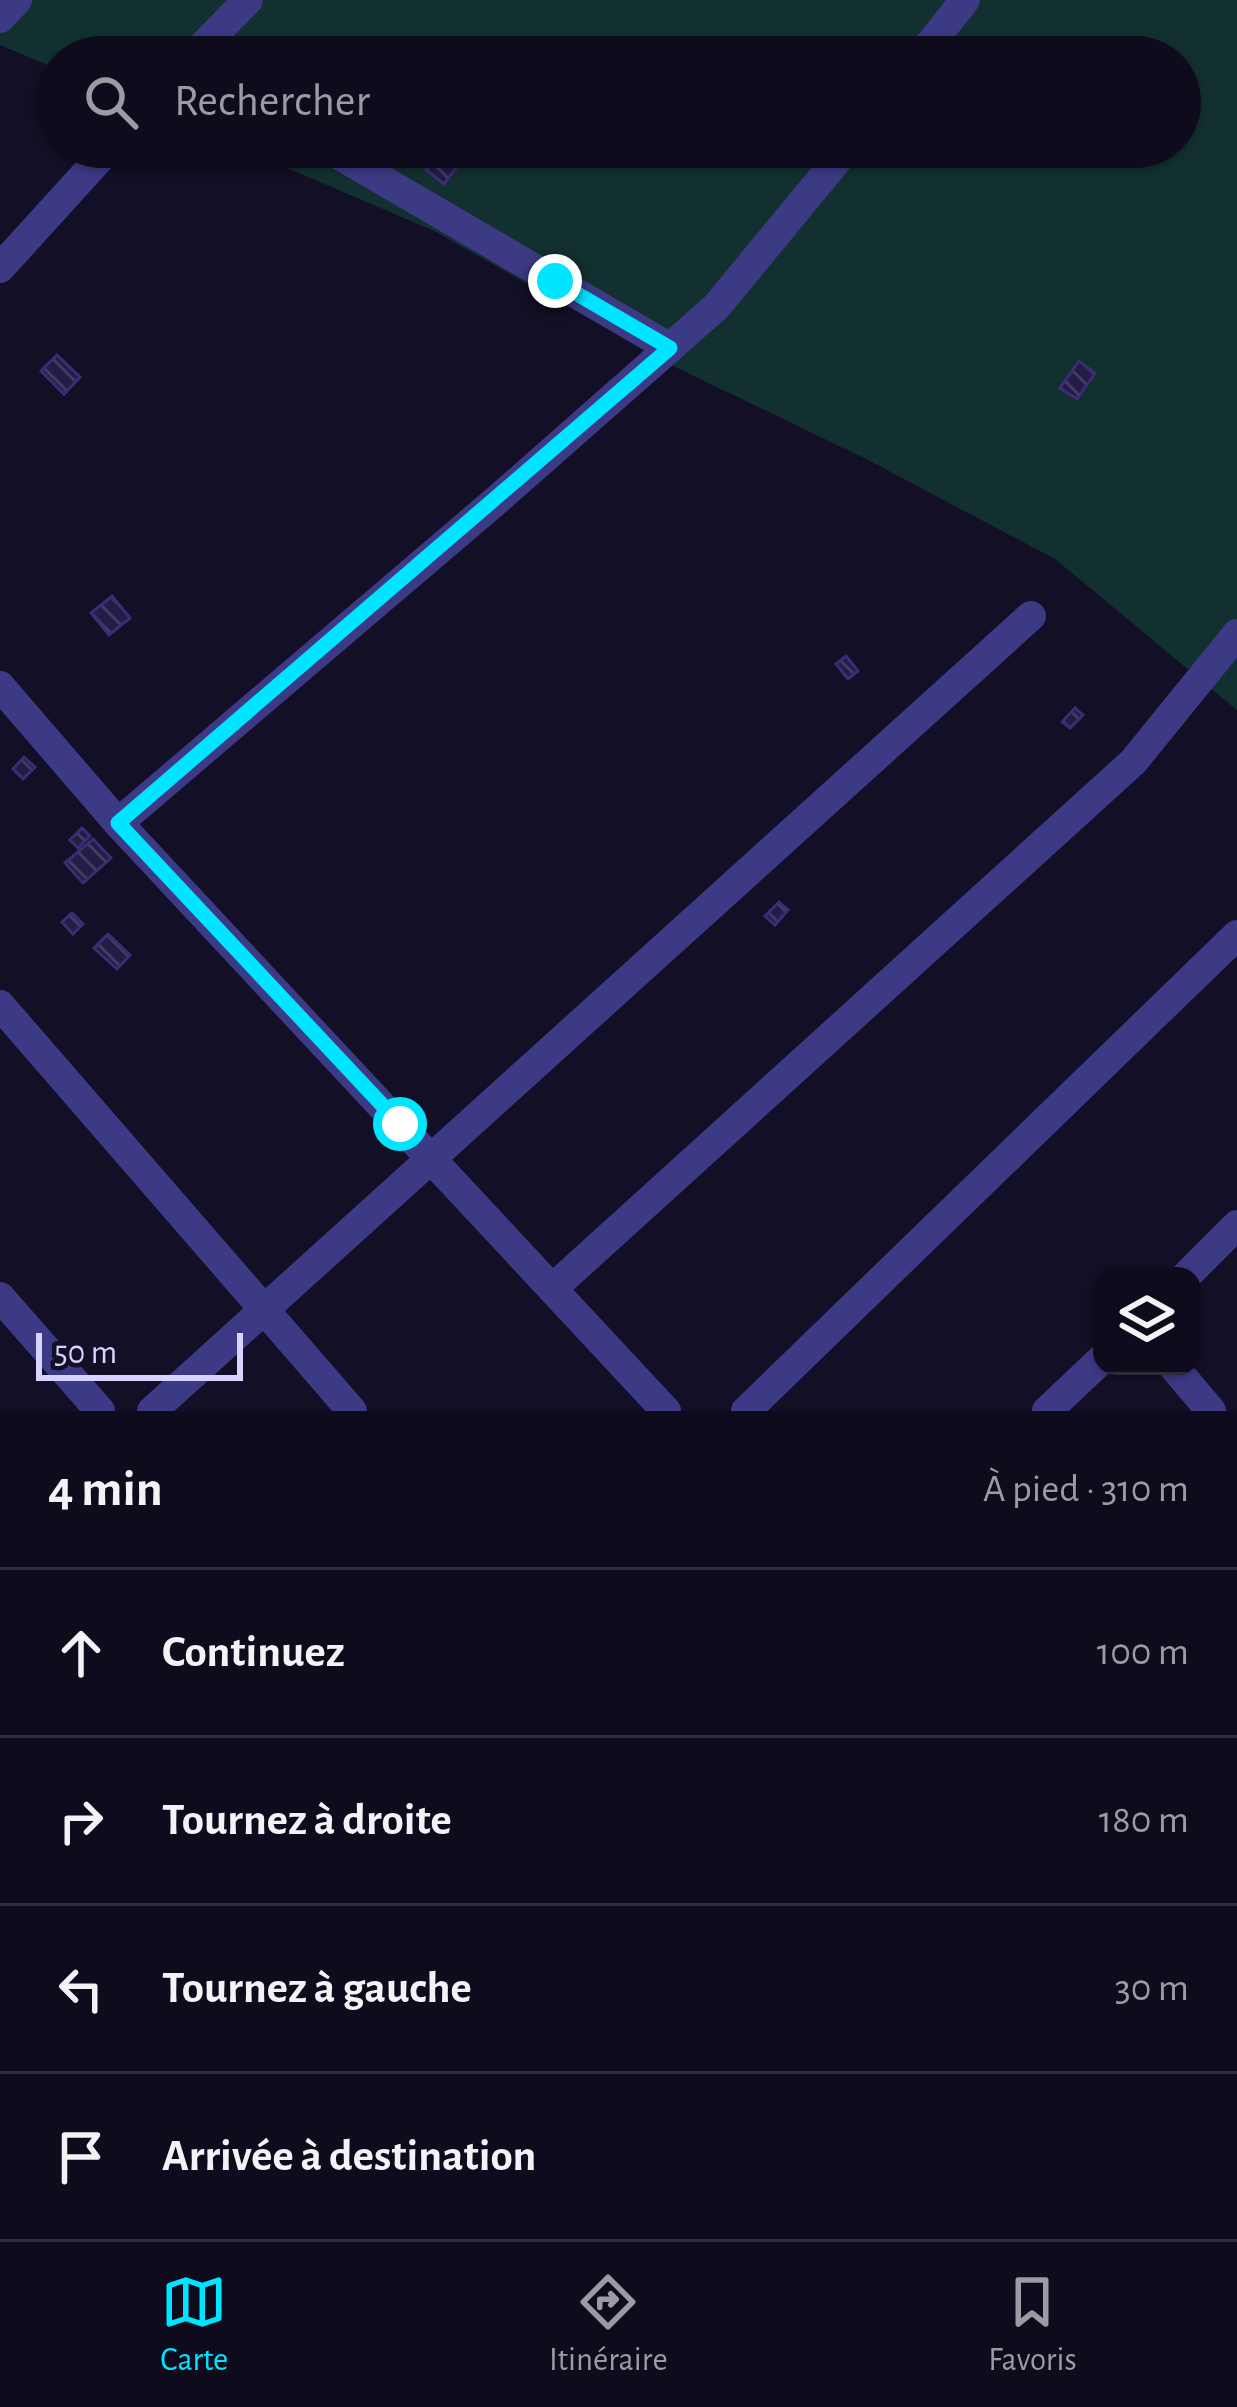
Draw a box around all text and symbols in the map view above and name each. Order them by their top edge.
search box [36,36,1201,168]
icon: search [78,69,144,135]
text: Rechercher [174,79,370,124]
route end [528,254,582,308]
route start [373,1097,427,1151]
map controls [1093,1267,1201,1375]
button: layers [1093,1267,1201,1375]
scale bar [36,1327,243,1380]
text: 50 m [54,1337,117,1370]
text: 4 min [48,1464,163,1515]
text: À pied · 310 m [983,1470,1189,1509]
icon: ahead [48,1620,114,1686]
text: Continuez [162,1630,345,1675]
text: 100 m [1097,1633,1189,1672]
icon: right [48,1788,114,1854]
text: Tournez à droite [162,1798,452,1843]
text: 180 m [1099,1801,1189,1840]
icon: left [48,1956,114,2022]
text: Tournez à gauche [162,1966,472,2011]
text: 30 m [1115,1969,1189,2008]
icon: arrive [48,2124,114,2190]
text: Arrivée à destination [162,2134,536,2179]
tab: Carte [160,2269,228,2381]
tab: Itinéraire [549,2269,668,2381]
tab: Favoris [988,2269,1077,2381]

